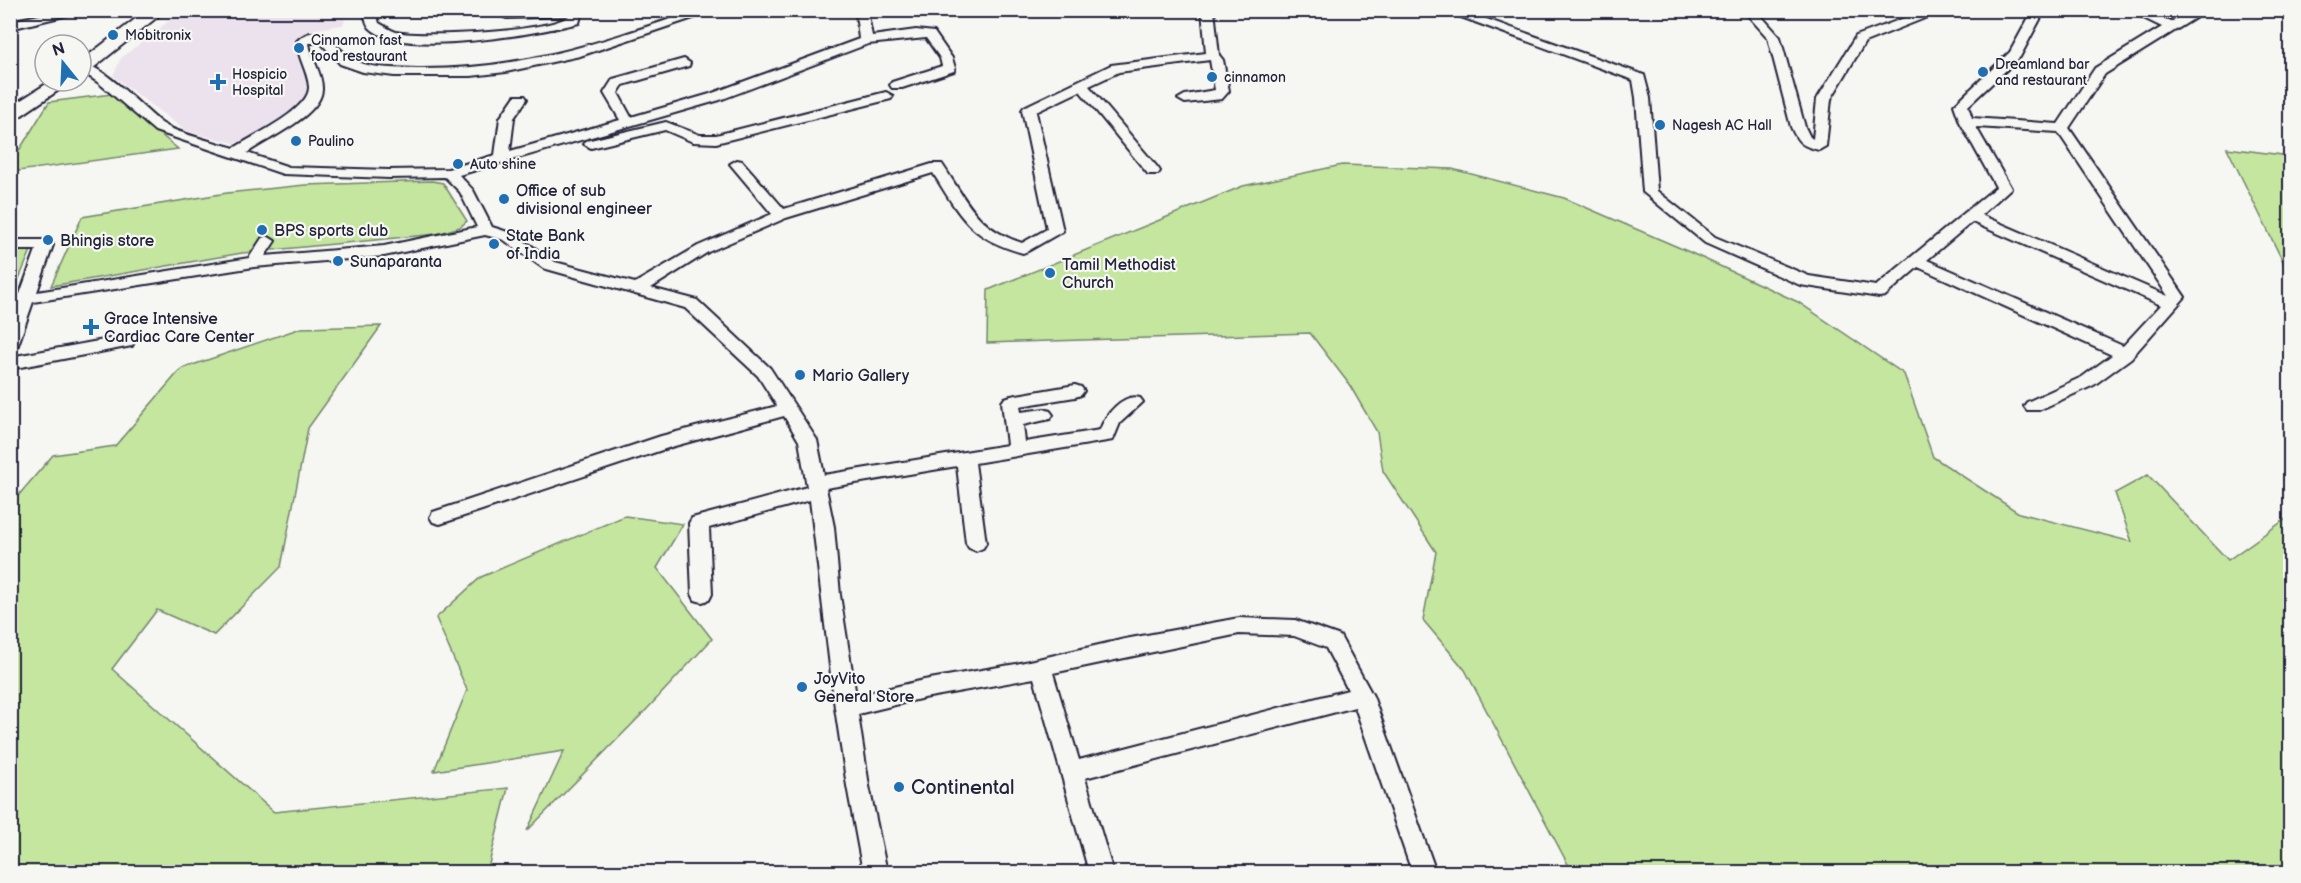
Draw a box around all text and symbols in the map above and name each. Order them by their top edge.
place label: Mobitronix [125,27,191,44]
marker: Mobitronix [106,28,120,42]
place label: Cinnamon fast food restaurant [311,32,408,65]
north arrow [33,33,93,93]
text: N [50,39,67,61]
marker: Cinnamon fast food restaurant [292,41,306,55]
place label: Dreamland bar and restaurant [1995,56,2090,89]
marker: Dreamland bar and restaurant [1976,65,1990,79]
place label: Hospicio Hospital [232,66,287,99]
place label: cinnamon [1224,69,1286,86]
marker: cinnamon [1205,70,1219,84]
marker: Hospicio Hospital [209,73,227,91]
place label: Nagesh AC Hall [1672,117,1772,134]
marker: Nagesh AC Hall [1653,118,1667,132]
place label: Paulino [308,133,354,150]
marker: Paulino [289,134,303,148]
place label: Auto shine [470,156,536,173]
marker: Auto shine [451,157,465,171]
place label: Office of sub divisional engineer [516,182,652,219]
marker: Office of sub divisional engineer [497,192,511,206]
place label: BPS sports club [274,222,388,241]
marker: BPS sports club [255,223,269,237]
place label: State Bank of India [506,227,584,264]
place label: Bhingis store [60,232,155,251]
marker: Bhingis store [41,233,55,247]
marker: State Bank of India [487,237,501,251]
place label: Sunaparanta [350,253,442,272]
marker: Sunaparanta [331,254,345,268]
place label: Tamil Methodist Church [1062,256,1176,293]
marker: Tamil Methodist Church [1043,266,1057,280]
place label: Grace Intensive Cardiac Care Center [104,310,254,347]
marker: Grace Intensive Cardiac Care Center [82,318,100,336]
place label: Mario Gallery [812,367,910,386]
marker: Mario Gallery [793,368,807,382]
place label: JoyVito General Store [814,670,915,707]
marker: JoyVito General Store [795,680,809,694]
place label: Continental [911,776,1014,800]
marker: Continental [892,780,906,794]

